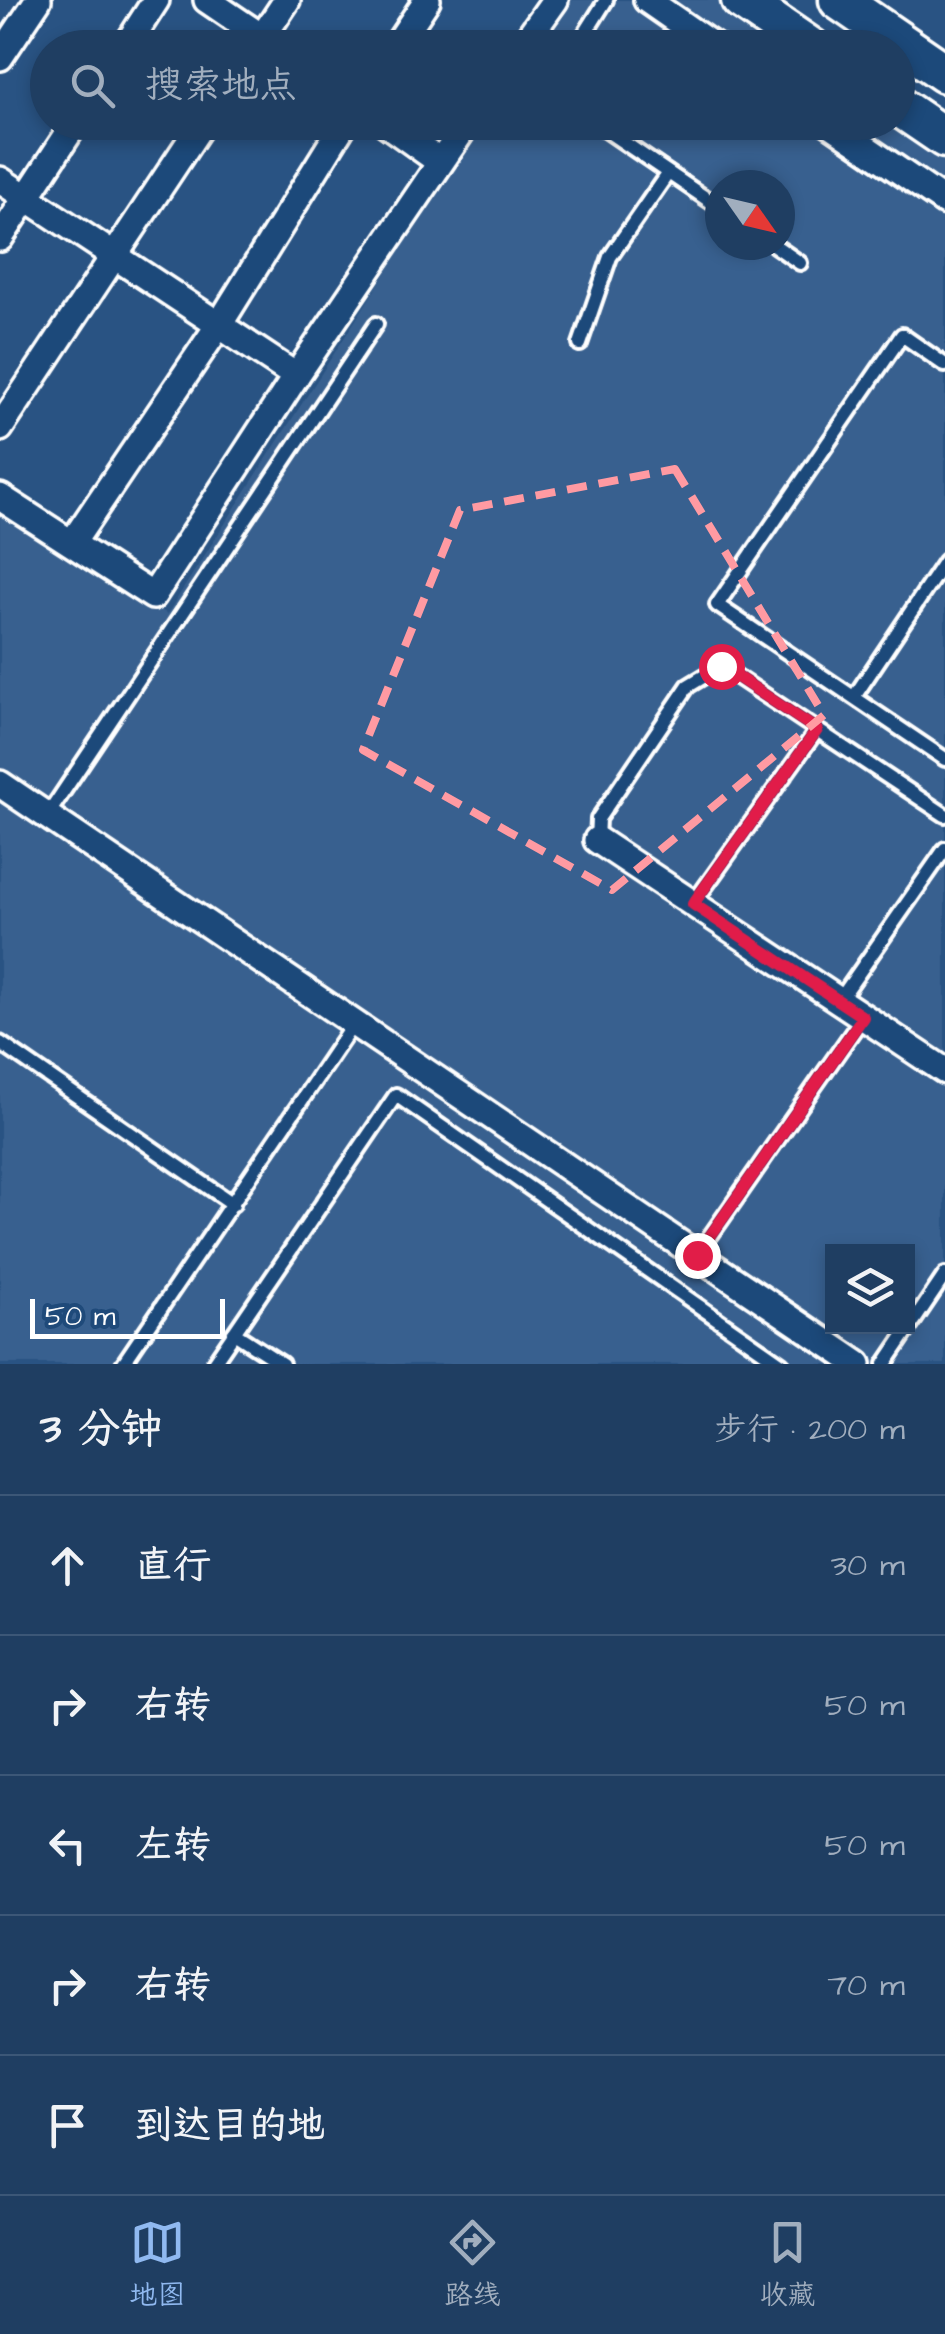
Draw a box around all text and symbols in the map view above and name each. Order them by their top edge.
search box [30,30,915,140]
icon: search [65,58,120,113]
text: 搜索地点 [145,60,297,112]
north arrow [705,170,795,260]
route start [699,644,745,690]
route end [675,1233,721,1279]
map controls [825,1244,915,1334]
button: layers [825,1244,915,1334]
scale bar [30,1294,225,1338]
text: 50 m [45,1297,116,1336]
text: 3 分钟 [40,1401,162,1459]
text: 步行 · 200 m [714,1407,905,1452]
icon: ahead [40,1538,95,1593]
text: 直行 [135,1540,211,1592]
text: 30 m [831,1543,905,1588]
icon: right [40,1678,95,1733]
text: 右转 [135,1680,211,1732]
text: 50 m [824,1683,905,1728]
icon: left [40,1818,95,1873]
text: 左转 [135,1820,211,1872]
text: 50 m [824,1823,905,1868]
icon: right [40,1958,95,2013]
text: 右转 [135,1960,211,2012]
text: 70 m [827,1963,905,2008]
icon: arrive [40,2098,95,2153]
text: 到达目的地 [135,2100,325,2152]
tab: 地图 [129,2215,186,2315]
tab: 路线 [444,2215,501,2315]
tab: 收藏 [759,2215,816,2315]

